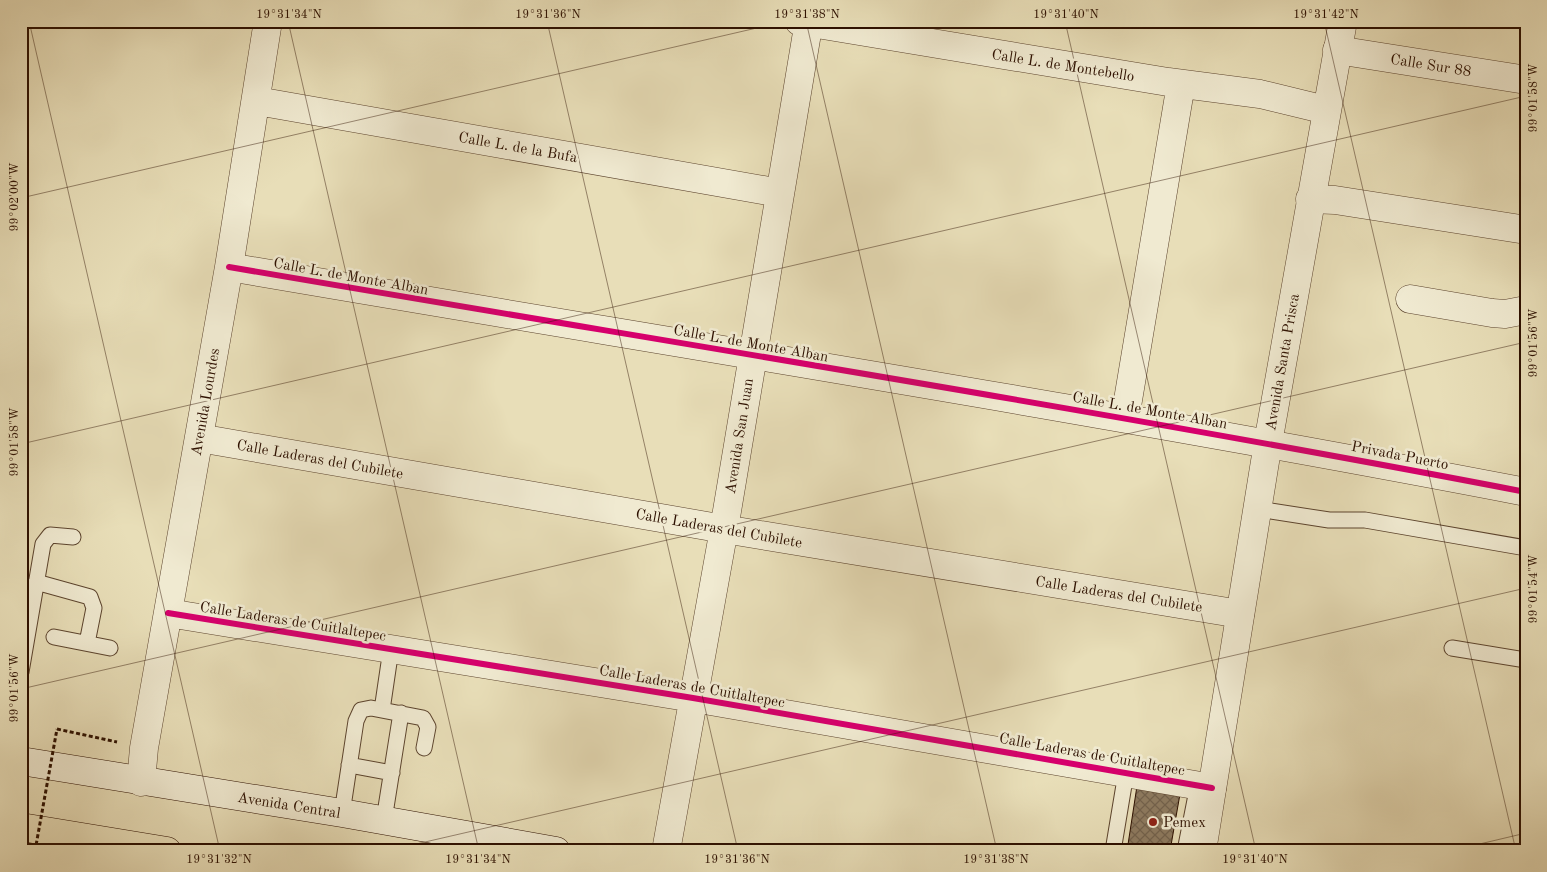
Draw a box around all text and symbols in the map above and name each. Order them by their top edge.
text: 19°31'34"N [256,9,322,21]
text: 19°31'36"N [515,9,581,21]
text: 19°31'38"N [774,9,840,21]
text: 19°31'40"N [1033,9,1099,21]
text: 19°31'42"N [1293,9,1359,21]
street label: Calle L. de Montebello [990,48,1135,85]
street label: Calle Sur 88 [1389,53,1472,80]
text: 99°01'58"W [1527,63,1540,133]
street label: Calle L. de la Bufa [457,131,579,166]
text: 99°02'00"W [9,162,21,232]
street label: Calle L. de Monte Alban [272,256,429,299]
street label: Avenida Santa Prisca [1264,292,1303,432]
text: 99°01'56"W [1527,308,1540,378]
street label: Calle L. de Monte Alban [672,323,829,366]
street label: Avenida Lourdes [190,347,223,457]
street label: Avenida San Juan [724,377,757,495]
street label: Calle L. de Monte Alban [1071,390,1228,433]
text: 99°01'58"W [8,407,21,477]
street label: Calle Laderas del Cubilete [235,438,404,483]
street label: Privada Puerto [1350,440,1450,473]
street label: Calle Laderas del Cubilete [634,507,803,552]
text: 99°01'54"W [1527,554,1540,624]
street label: Calle Laderas del Cubilete [1034,575,1203,616]
street label: Calle Laderas de Cuitlaltepec [199,600,387,645]
text: 99°01'56"W [8,653,21,723]
street label: Calle Laderas de Cuitlaltepec [598,664,786,711]
street label: Calle Laderas de Cuitlaltepec [998,732,1186,779]
street label: Avenida Central [236,791,341,822]
marker: Pemex [1147,816,1159,828]
place label: Pemex [1163,816,1206,831]
text: 19°31'32"N [186,854,252,866]
text: 19°31'34"N [445,854,511,866]
text: 19°31'36"N [704,854,770,866]
text: 19°31'38"N [963,854,1029,866]
text: 19°31'40"N [1222,854,1288,866]

